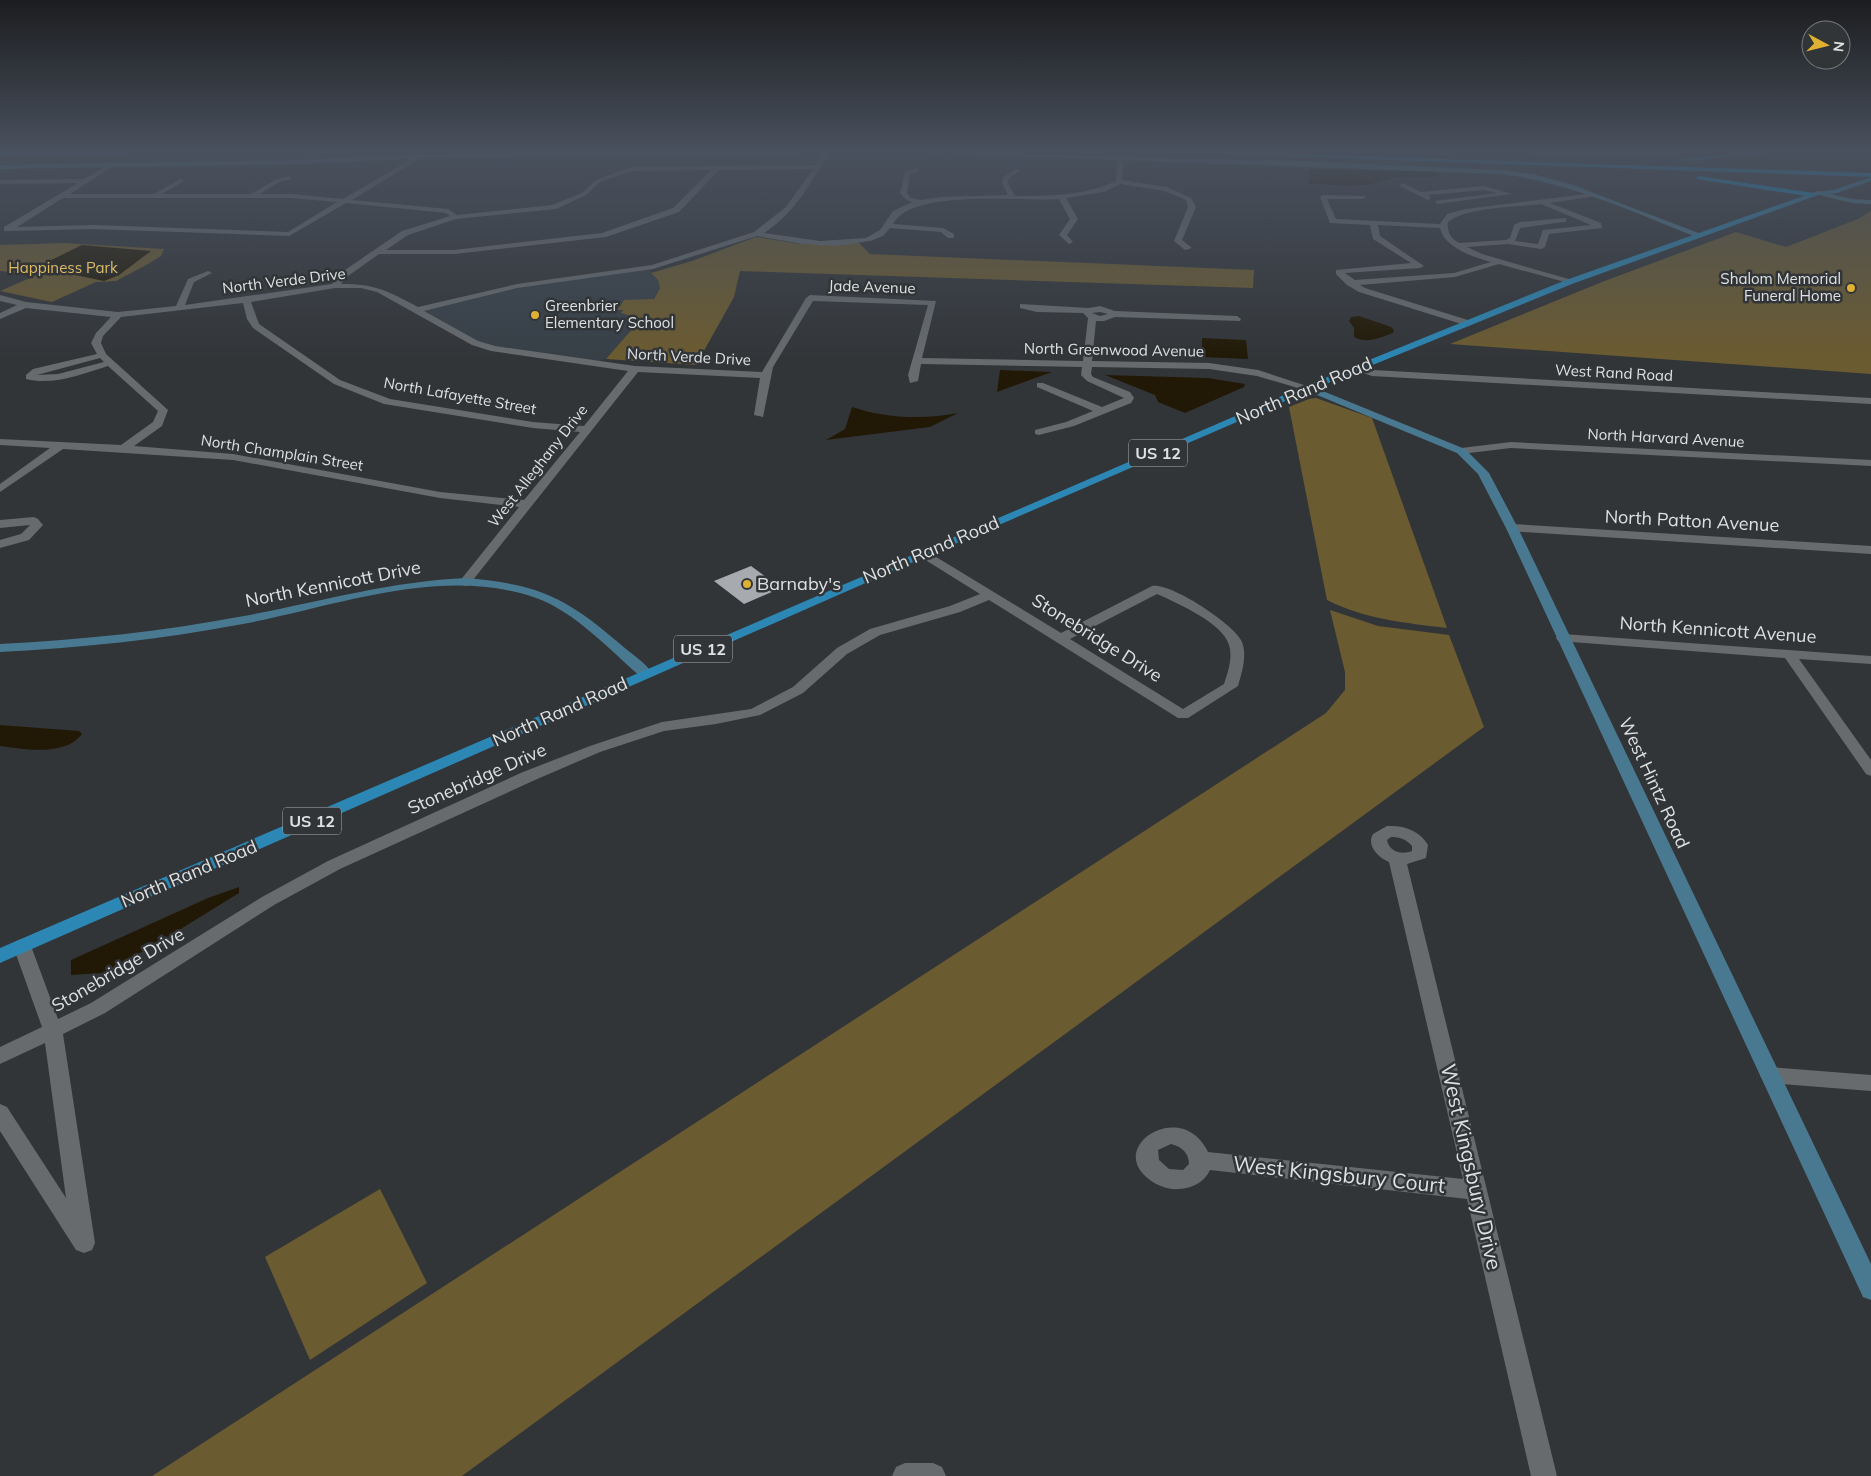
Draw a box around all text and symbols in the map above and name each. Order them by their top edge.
north arrow [1801,20,1851,70]
text: N [1829,40,1848,53]
park label: Happiness Park [8,258,118,277]
street label: North Verde Drive [221,264,347,297]
place label: Shalom Memorial Funeral Home [1720,269,1841,305]
street label: Jade Avenue [828,275,916,298]
marker: Shalom Memorial Funeral Home [1845,282,1857,294]
place label: Greenbrier Elementary School [545,296,674,332]
marker: Greenbrier Elementary School [529,309,541,321]
street label: North Greenwood Avenue [1024,338,1204,361]
street label: North Verde Drive [627,344,751,369]
street label: North Rand Road [1232,351,1375,430]
street label: West Rand Road [1554,360,1674,385]
street label: North Lafayette Street [382,373,538,418]
street label: West Alleghany Drive [484,401,591,531]
street label: North Harvard Avenue [1587,424,1745,451]
street label: North Champlain Street [200,430,365,475]
road number: US 12 [1129,439,1187,466]
street label: North Patton Avenue [1604,504,1780,537]
street label: North Rand Road [859,510,1002,589]
street label: North Kennicott Drive [243,555,423,612]
place label: Barnaby's [757,572,841,595]
marker: Barnaby's [741,578,753,590]
street label: Stonebridge Drive [1028,588,1167,687]
street label: North Kennicott Avenue [1619,611,1817,648]
road number: US 12 [674,636,732,662]
street label: North Rand Road [489,671,631,752]
street label: West Hintz Road [1614,714,1695,852]
street label: Stonebridge Drive [404,738,550,819]
road number: US 12 [283,808,341,834]
street label: North Rand Road [117,834,260,913]
street label: Stonebridge Drive [47,922,188,1017]
street label: West Kingsbury Drive [1436,1061,1508,1272]
street label: West Kingsbury Court [1232,1150,1447,1198]

